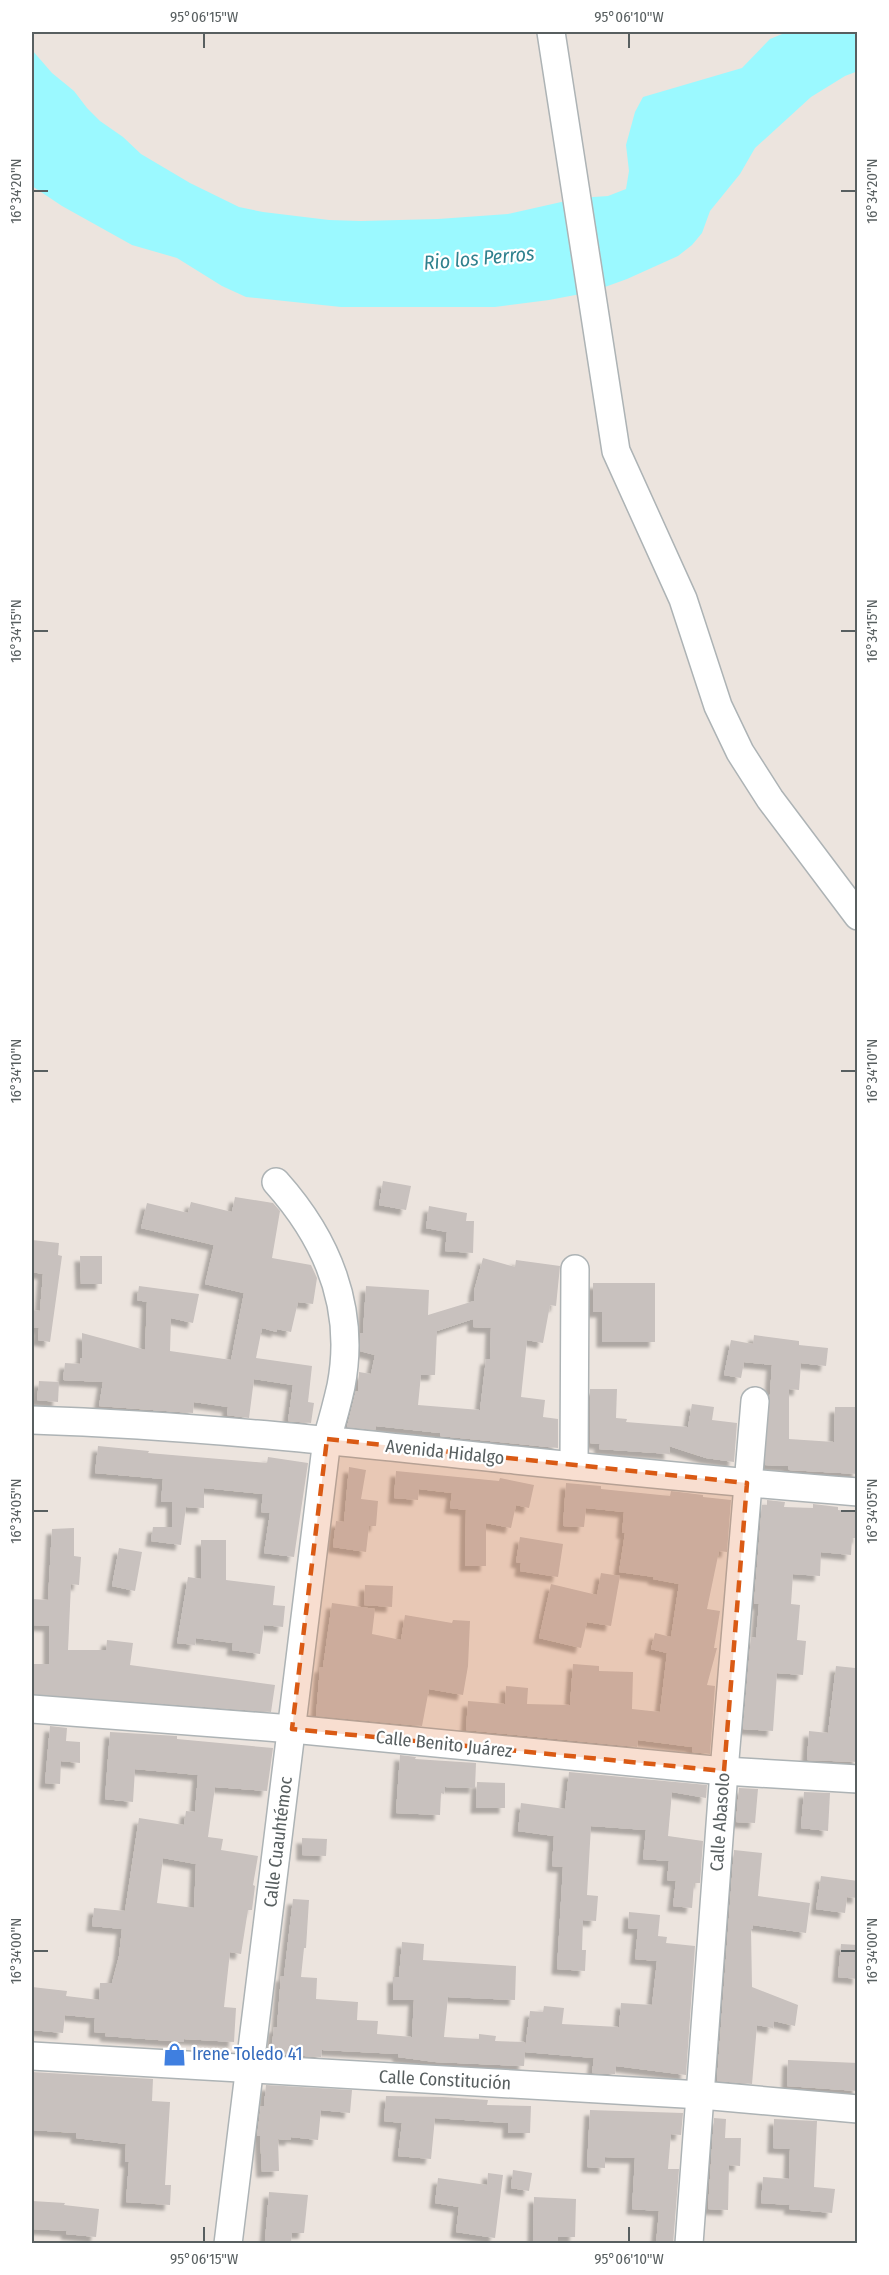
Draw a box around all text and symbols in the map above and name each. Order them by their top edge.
text: 95°06'15"W [170,8,238,26]
text: 95°06'10"W [594,8,664,26]
text: 16°34'20"N [7,158,25,224]
text: 16°34'20"N [863,158,881,224]
water label: Rio los Perros [423,241,536,275]
text: 16°34'15"N [7,599,25,663]
text: 16°34'15"N [863,599,881,663]
text: 16°34'10"N [7,1039,25,1103]
text: 16°34'10"N [863,1039,881,1103]
street label: Avenida Hidalgo [385,1435,505,1469]
text: 16°34'05"N [7,1478,25,1544]
text: 16°34'05"N [863,1478,881,1544]
street label: Calle Benito Juárez [375,1726,513,1762]
street label: Calle Abasolo [706,1772,734,1872]
street label: Calle Cuauhtémoc [259,1775,297,1909]
text: 16°34'00"N [7,1918,25,1984]
text: 16°34'00"N [863,1918,881,1984]
shop icon: Irene Toledo 41 [161,2041,187,2067]
place label: Irene Toledo 41 [192,2043,302,2065]
street label: Calle Constitución [378,2066,512,2094]
text: 95°06'15"W [170,2250,238,2268]
text: 95°06'10"W [594,2250,664,2268]

